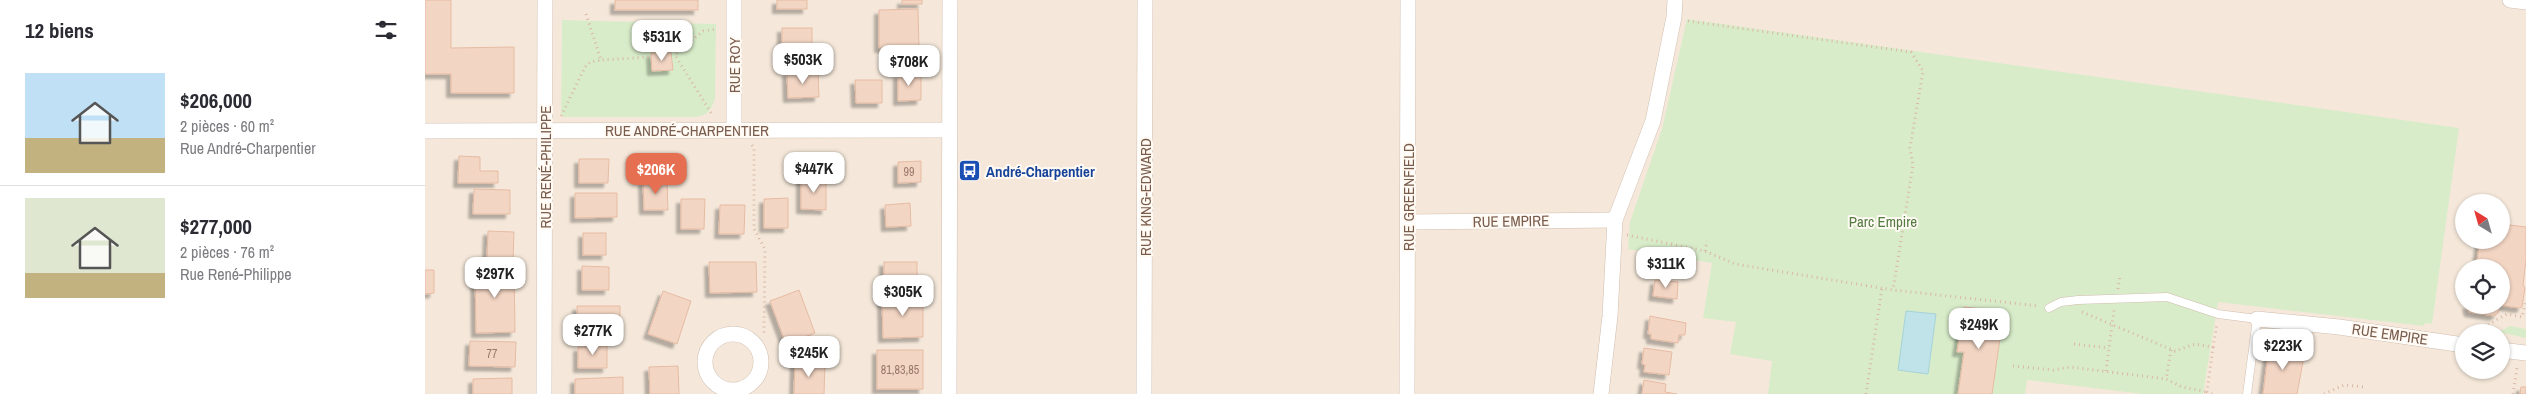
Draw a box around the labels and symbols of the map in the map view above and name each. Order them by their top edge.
pin: $531K [627,20,697,62]
street label: RUE ROY [724,36,745,93]
pin: $503K [768,42,838,85]
pin: $708K [874,44,944,87]
street label: RUE RENÉ-PHILIPPE [535,105,556,229]
street label: RUE ANDRÉ-CHARPENTIER [605,120,769,141]
street label: RUE KING-EDWARD [1135,138,1156,256]
street label: RUE GREENFIELD [1398,143,1419,251]
pin: $206K [621,152,691,195]
pin: $447K [779,152,849,194]
bus stop icon: André-Charpentier [958,159,982,183]
place label: André-Charpentier [986,161,1095,182]
house number: 99 [904,164,914,180]
north arrow [2455,194,2510,249]
street label: RUE EMPIRE [1473,210,1549,232]
park label: Parc Empire [1849,211,1917,232]
pin: $311K [1631,246,1701,289]
pin: $297K [460,256,530,299]
pin: $305K [868,274,938,317]
pin: $249K [1944,308,2014,350]
pin: $277K [558,314,628,356]
street label: RUE EMPIRE [2351,318,2429,350]
pin: $223K [2248,328,2318,371]
pin: $245K [774,336,844,378]
house number: 77 [487,346,498,362]
house number: 81,83,85 [881,362,920,378]

